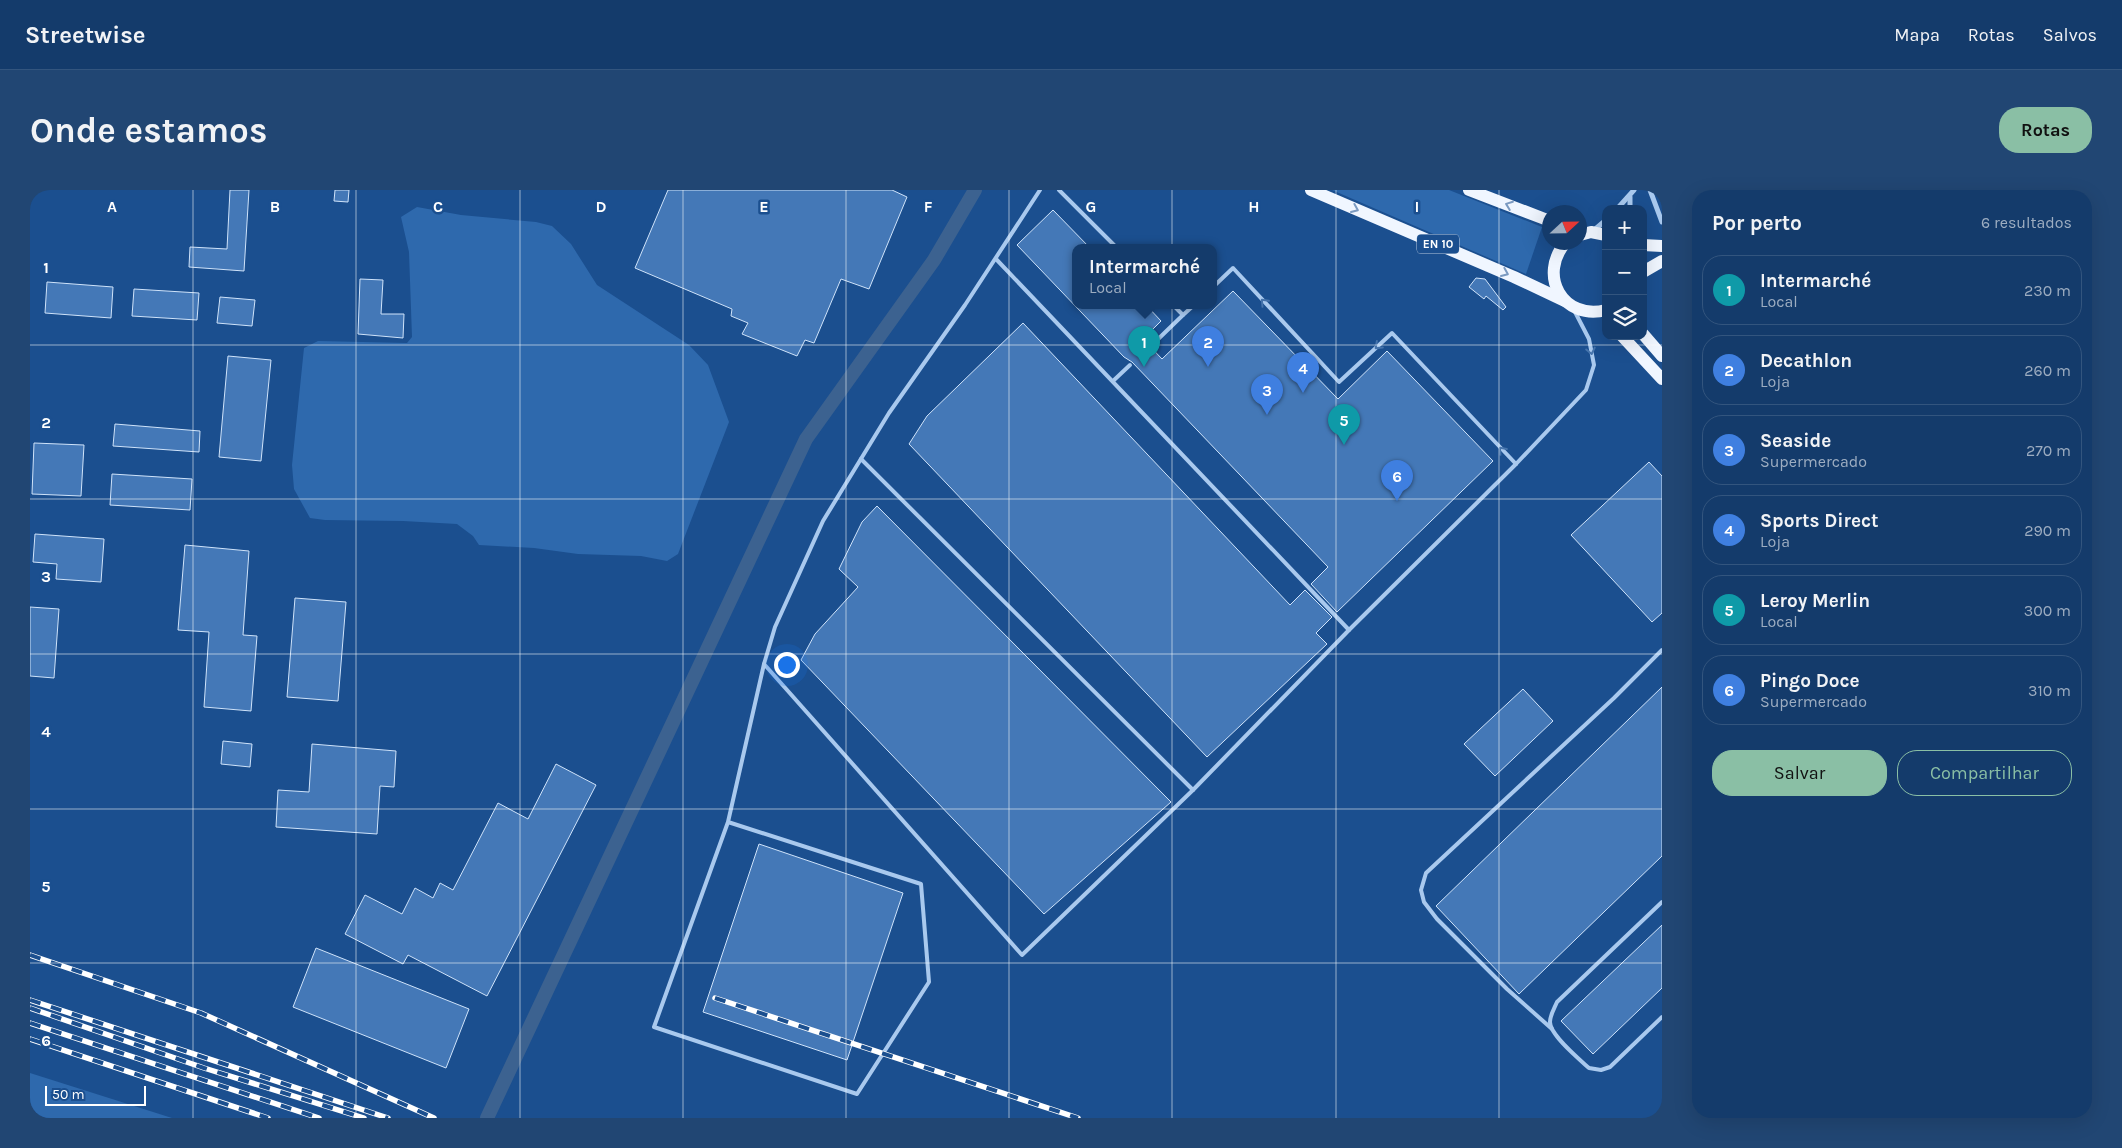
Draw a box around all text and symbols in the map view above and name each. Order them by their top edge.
text: Streetwise [25,21,146,49]
text: Mapa [1894,24,1940,46]
text: Rotas [1968,24,2015,46]
text: Salvos [2043,24,2097,46]
button: Rotas [1999,107,2092,153]
text: Onde estamos [30,110,267,151]
text: A [107,197,117,216]
text: B [270,197,280,216]
text: C [433,197,443,216]
text: D [596,197,607,216]
text: E [759,197,769,216]
text: F [924,197,933,216]
text: G [1086,197,1096,216]
text: H [1248,197,1260,216]
text: I [1415,197,1419,216]
one-way arrow [1505,201,1514,212]
one-way arrow [1350,203,1359,214]
north arrow [1542,205,1587,250]
map controls [1602,205,1647,340]
button: + [1602,205,1647,250]
text: Por perto [1712,211,1802,235]
text: 6 resultados [1981,213,2072,232]
road number: EN 10 [1417,234,1459,254]
popup [1072,244,1217,309]
button: − [1602,250,1647,295]
text: Intermarché [1089,256,1200,278]
text: 1 [43,258,49,277]
one-way arrow [1500,266,1509,277]
text: Intermarché [1760,270,1871,292]
text: Local [1089,278,1127,297]
text: 1 [1726,281,1732,300]
text: 230 m [2024,281,2071,300]
text: Local [1760,292,1798,311]
button: layers [1602,295,1647,340]
one-way arrow [1261,299,1270,308]
pin: 1 [1128,326,1160,367]
pin: 2 [1192,326,1224,367]
one-way arrow [1374,340,1383,349]
one-way arrow [1585,346,1596,355]
text: Decathlon [1760,350,1852,372]
pin: 4 [1287,352,1319,393]
text: 2 [1724,361,1734,380]
text: 260 m [2024,361,2071,380]
text: Loja [1760,372,1790,391]
pin: 3 [1251,374,1283,415]
pin: 5 [1328,404,1360,445]
text: 2 [41,413,51,432]
text: Seaside [1760,430,1831,452]
text: 3 [1724,441,1734,460]
text: 270 m [2026,441,2071,460]
one-way arrow [1499,446,1508,455]
text: Supermercado [1760,452,1867,471]
pin: 6 [1381,460,1413,501]
text: Sports Direct [1760,510,1879,532]
text: 4 [1724,521,1734,540]
text: 290 m [2024,521,2071,540]
text: Loja [1760,532,1790,551]
text: 3 [41,567,51,586]
text: Leroy Merlin [1760,590,1870,612]
text: 5 [1724,601,1734,620]
text: 300 m [2024,601,2071,620]
text: Local [1760,612,1798,631]
your location [774,652,800,678]
text: Pingo Doce [1760,670,1860,692]
text: 6 [1724,681,1734,700]
text: 310 m [2028,681,2071,700]
text: Supermercado [1760,692,1867,711]
text: 4 [41,722,51,741]
button: Salvar [1712,750,1887,796]
button: Compartilhar [1897,750,2072,796]
text: 5 [41,877,51,896]
text: 6 [41,1031,51,1050]
scale bar [45,1083,146,1106]
text: 50 m [52,1086,85,1103]

